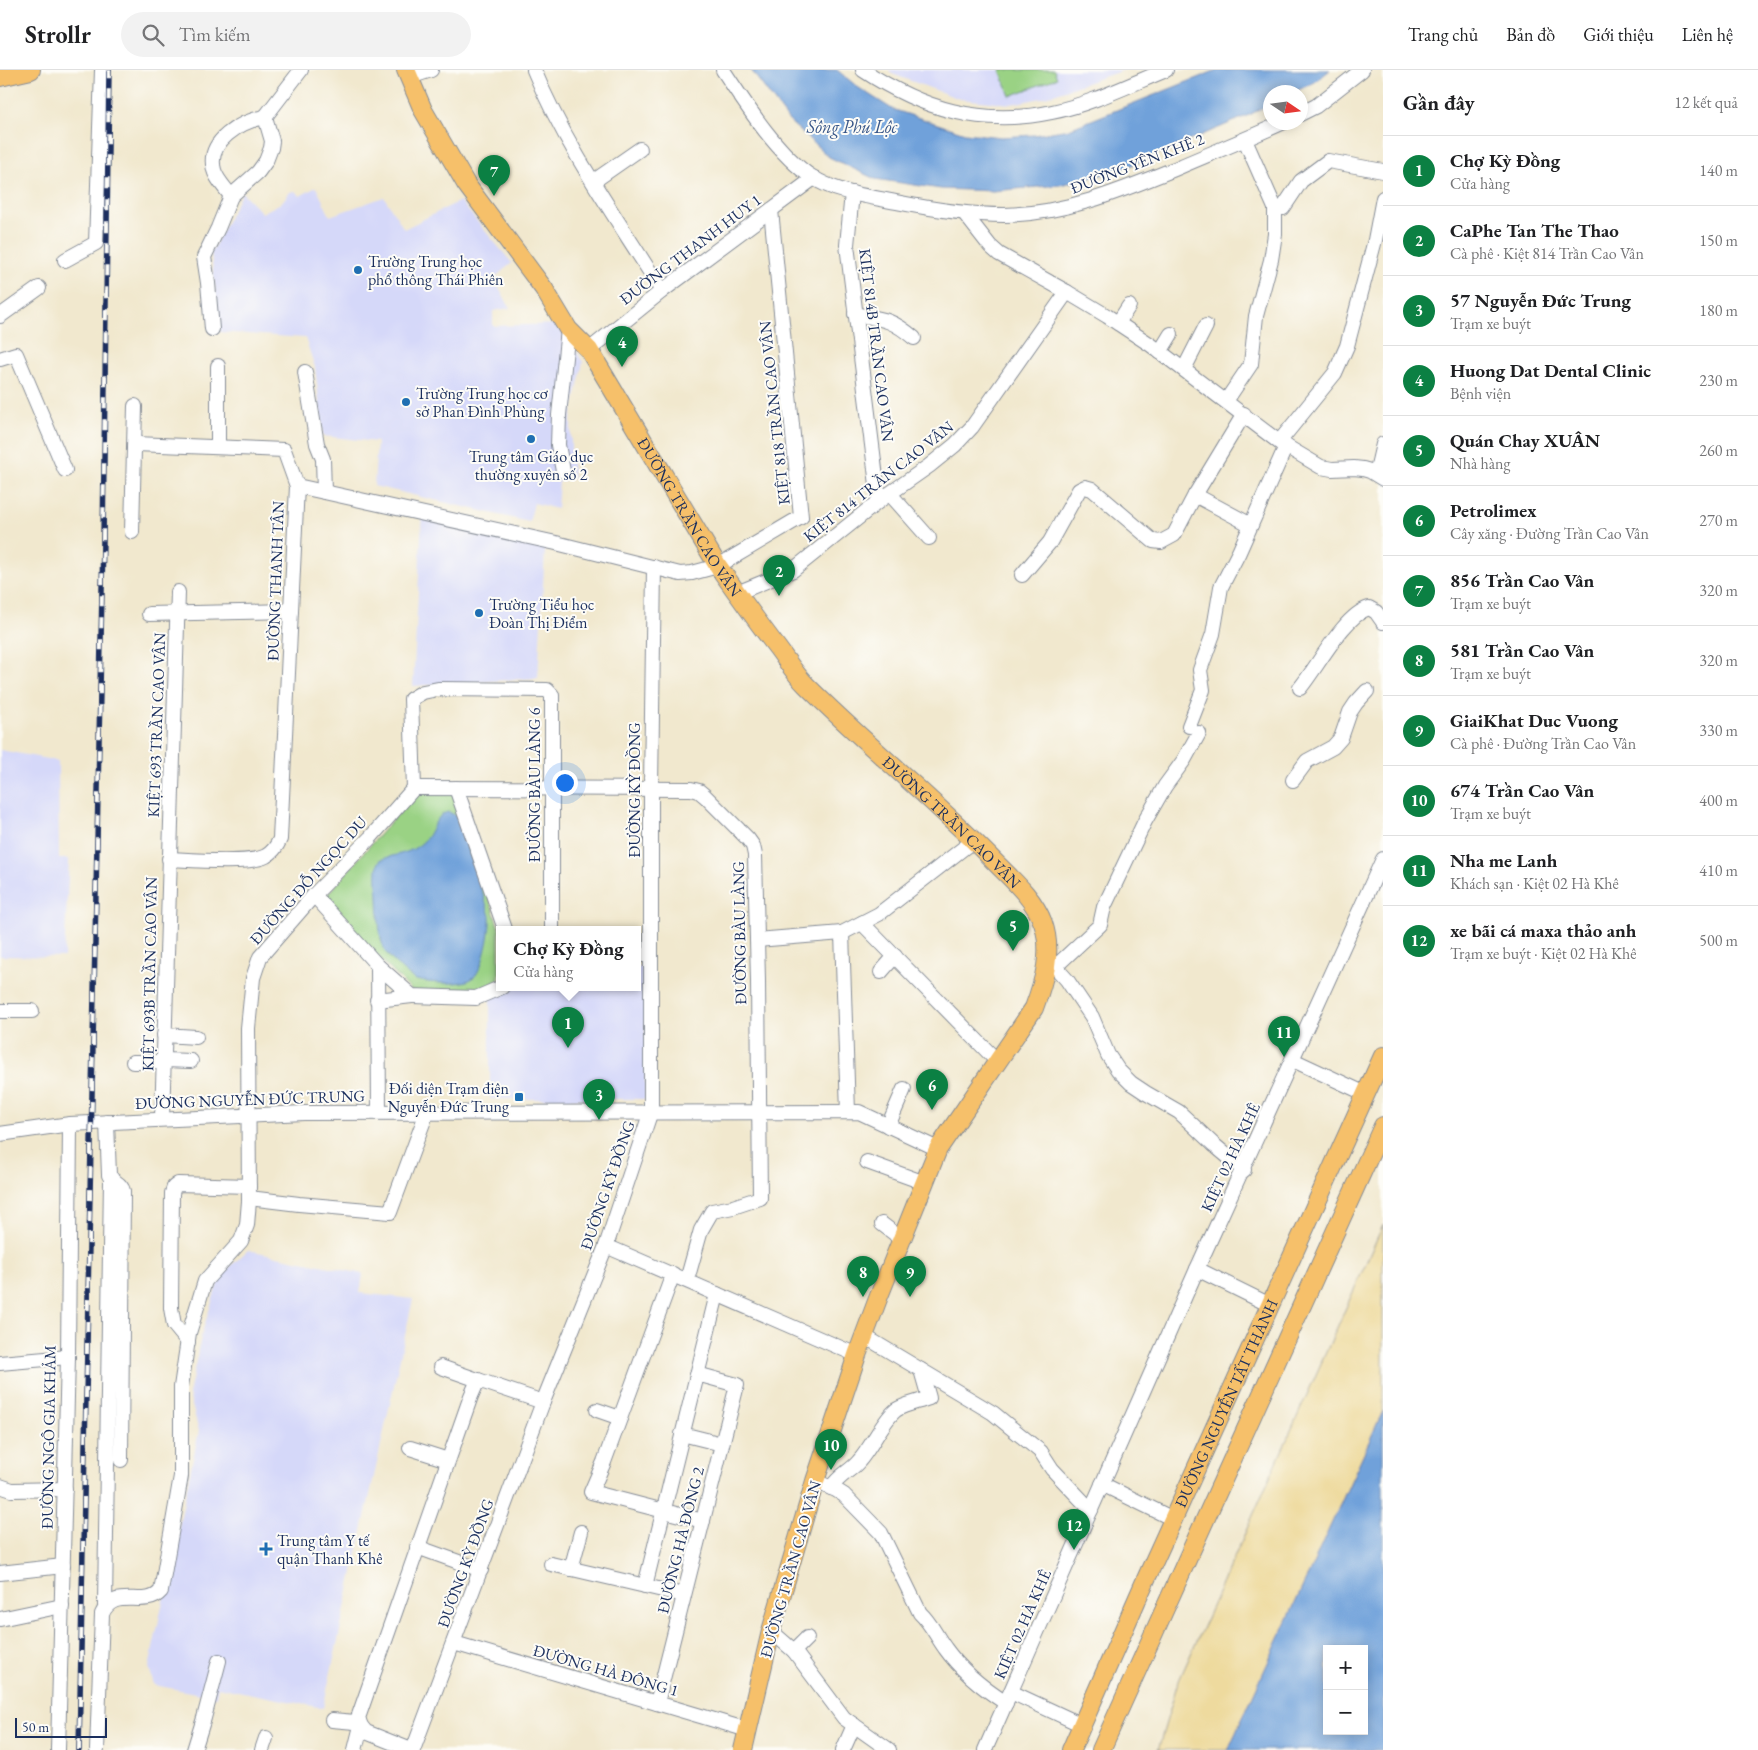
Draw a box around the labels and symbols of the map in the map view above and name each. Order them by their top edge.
north arrow [1263,85,1308,130]
water label: Sông Phú Lộc [806,115,898,139]
street label: ĐƯỜNG YÊN KHÊ 2 [1067,128,1207,199]
pin: 7 [478,155,510,196]
street label: ĐƯỜNG THANH HUY 1 [615,189,765,310]
street label: KIỆT 814B TRẦN CAO VÂN [854,247,899,443]
place label: Trường Trung học phổ thông Thái Phiên [368,251,504,290]
marker: Trường Trung học phổ thông Thái Phiên [352,264,364,276]
street label: KIỆT 818 TRẦN CAO VÂN [754,320,795,506]
pin: 4 [606,326,638,367]
place label: Trường Trung học cơ sở Phan Đình Phùng [416,383,549,422]
marker: Trường Trung học cơ sở Phan Đình Phùng [400,396,412,408]
street label: KIỆT 814 TRẦN CAO VÂN [799,416,958,547]
marker: Trung tâm Giáo dục thường xuyên số 2 [525,433,537,445]
street label: ĐƯỜNG TRẦN CAO VÂN [632,433,746,601]
place label: Trung tâm Giáo dục thường xuyên số 2 [469,446,593,485]
street label: ĐƯỜNG THANH TÂN [262,500,289,661]
pin: 2 [763,555,795,596]
place label: Trường Tiểu học Đoàn Thị Điểm [489,594,594,633]
marker: Trường Tiểu học Đoàn Thị Điểm [473,607,485,619]
street label: KIỆT 693 TRẦN CAO VÂN [143,632,170,818]
street label: ĐƯỜNG BÀU LÀNG 6 [524,707,545,862]
street label: ĐƯỜNG KỲ ĐỒNG [624,722,645,858]
street label: ĐƯỜNG TRẦN CAO VÂN [878,752,1025,893]
your location [552,770,578,796]
street label: ĐƯỜNG ĐỖ NGỌC DU [245,811,372,949]
street label: ĐƯỜNG BÀU LÀNG [728,861,751,1005]
street label: KIỆT 693B TRẦN CAO VÂN [137,876,162,1071]
pin: 5 [997,910,1029,951]
pin: 1 [552,1007,584,1048]
pin: 11 [1268,1016,1300,1057]
pin: 6 [916,1069,948,1110]
place label: Đối diện Trạm điện Nguyễn Đức Trung [387,1078,510,1117]
pin: 3 [583,1079,615,1120]
street label: ĐƯỜNG NGUYỄN ĐỨC TRUNG [135,1085,366,1114]
marker: Đối diện Trạm điện Nguyễn Đức Trung [513,1091,525,1103]
street label: KIỆT 02 HÀ KHÊ [1196,1099,1265,1215]
street label: ĐƯỜNG KỲ ĐỒNG [575,1117,640,1253]
pin: 8 [847,1256,879,1297]
pin: 9 [894,1256,926,1297]
street label: ĐƯỜNG NGUYỄN TẤT THÀNH [1170,1295,1283,1511]
street label: ĐƯỜNG NGÔ GIA KHẢM [36,1345,61,1529]
pin: 10 [815,1429,847,1470]
street label: ĐƯỜNG HÀ ĐÔNG 2 [652,1464,709,1616]
street label: ĐƯỜNG TRẦN CAO VÂN [755,1478,826,1660]
street label: ĐƯỜNG KỲ ĐỒNG [432,1496,499,1630]
pin: 12 [1058,1509,1090,1550]
place label: Trung tâm Y tế quận Thanh Khê [277,1530,382,1569]
marker: Trung tâm Y tế quận Thanh Khê [259,1542,273,1556]
street label: KIỆT 02 HÀ KHÊ [989,1566,1056,1682]
street label: ĐƯỜNG HÀ ĐÔNG 1 [531,1640,681,1701]
scale bar [15,1715,108,1738]

